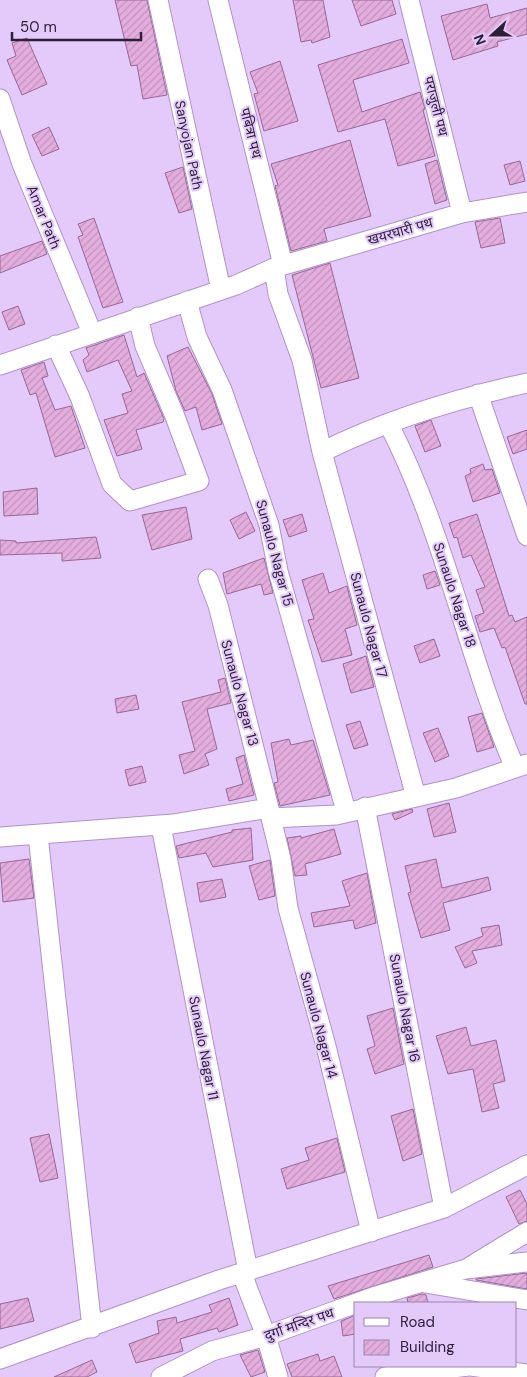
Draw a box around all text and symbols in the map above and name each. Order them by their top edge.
scale bar [12,10,141,42]
north arrow [467,10,517,60]
text: 50 m [20,17,57,37]
text: N [470,32,490,48]
street label: पराजुली पथ [419,74,452,139]
street label: Sanyojan Path [171,99,207,191]
street label: पबित्रा पथ [236,106,266,161]
street label: Amar Path [23,183,65,251]
street label: खयरघारी पथ [365,213,436,249]
street label: Sunaulo Nagar 15 [252,498,298,608]
street label: Sunaulo Nagar 18 [430,540,480,650]
street label: Sunaulo Nagar 17 [346,570,392,680]
street label: Sunaulo Nagar 13 [217,638,263,748]
street label: Sunaulo Nagar 16 [386,952,424,1064]
street label: Sunaulo Nagar 14 [296,970,342,1081]
street label: Sunaulo Nagar 11 [185,995,223,1101]
legend [354,1302,517,1367]
street label: दुर्गा मन्दिर पथ [262,1303,338,1345]
text: Road [400,1312,435,1332]
text: Building [400,1337,455,1357]

